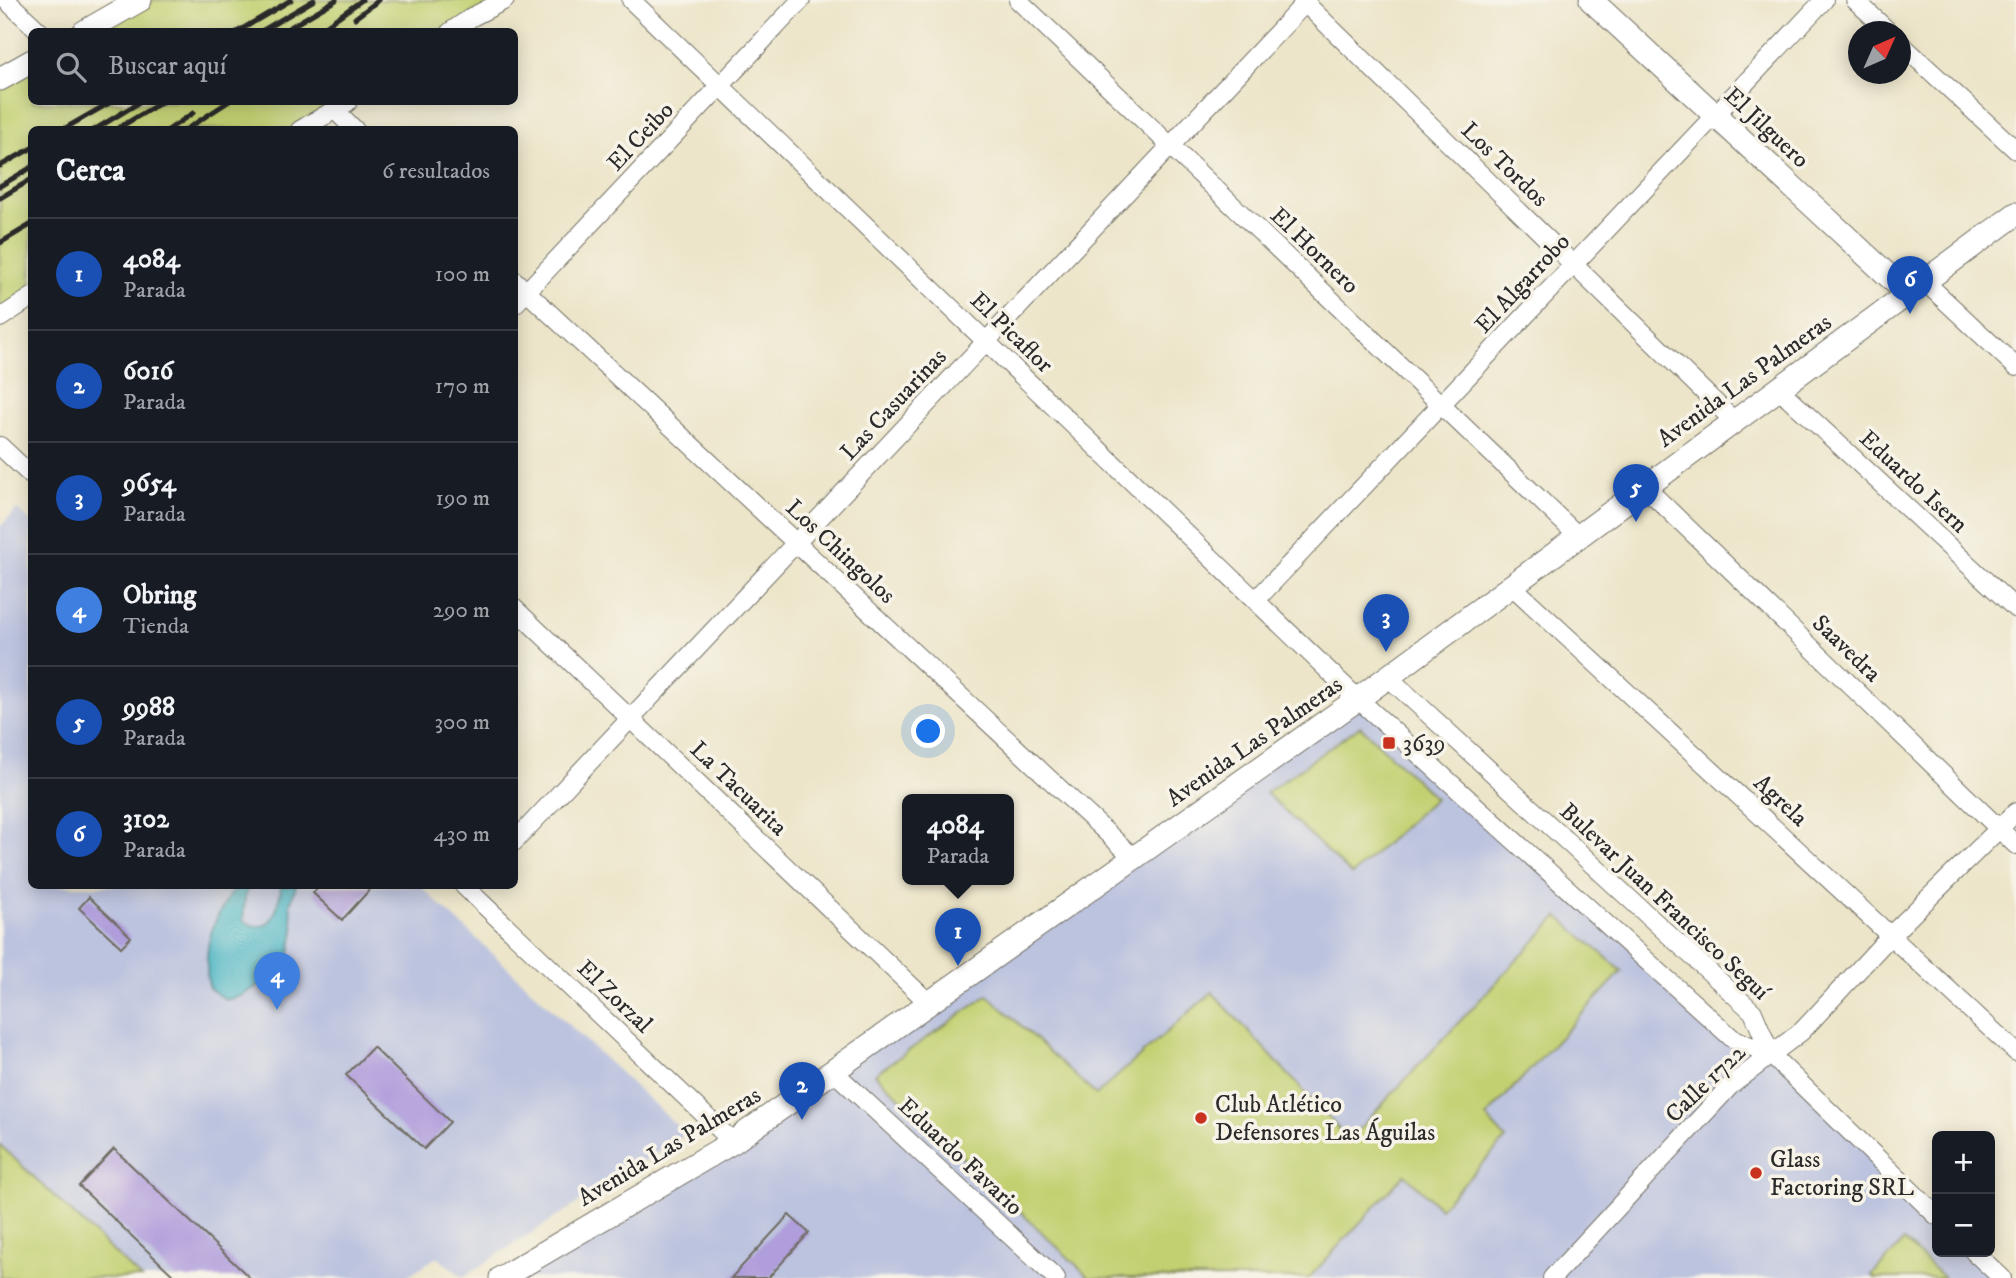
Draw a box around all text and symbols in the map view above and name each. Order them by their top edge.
north arrow [1848,21,1911,84]
search box [28,28,518,105]
icon: search [52,48,90,86]
text: Buscar aquí [108,50,226,83]
street label: El Jilguero [1717,81,1815,175]
street label: El Ceibo [601,96,680,178]
street label: Los Tordos [1454,116,1554,214]
text: Cerca [56,153,125,190]
text: 6 resultados [382,157,490,186]
street label: El Hornero [1263,201,1365,301]
street label: El Algarrobo [1469,227,1577,340]
text: 4084 [123,243,180,276]
pin: 6 [1887,256,1933,314]
text: 1 [75,260,83,289]
text: 100 m [435,260,490,289]
text: Parada [123,276,186,305]
street label: El Picaflor [963,286,1059,380]
street label: Avenida Las Palmeras [1652,307,1838,454]
street label: Las Casuarinas [834,342,953,467]
text: 6016 [123,355,173,388]
text: 2 [73,372,85,401]
text: 170 m [435,372,490,401]
text: Parada [123,388,186,417]
street label: Eduardo Isern [1853,424,1974,540]
pin: 5 [1613,464,1659,522]
text: 9654 [123,467,176,500]
text: 3 [75,484,83,513]
text: 190 m [436,484,490,513]
street label: Los Chingolos [779,493,902,610]
text: Parada [123,500,186,529]
text: Obring [123,579,196,612]
pin: 3 [1363,594,1409,652]
text: 4 [72,596,86,625]
text: 290 m [433,596,490,625]
street label: Saavedra [1806,609,1888,689]
text: Tienda [123,612,189,641]
street label: Avenida Las Palmeras [1161,670,1348,814]
text: 9988 [123,691,175,724]
text: 5 [73,708,85,737]
text: 300 m [434,708,490,737]
your location [911,714,945,748]
text: Parada [123,724,186,753]
place label: 3639 [1403,729,1445,759]
street label: La Tacuarita [683,735,794,843]
marker: 3639 [1381,735,1397,751]
street label: Agrela [1747,768,1814,834]
popup [902,794,1014,885]
street label: Bulevar Juan Francisco Seguí [1553,797,1777,1008]
text: 3102 [123,803,169,836]
text: 4084 [927,809,984,842]
text: 6 [73,820,85,849]
text: 430 m [434,820,490,849]
text: Parada [123,836,186,865]
text: Parada [927,842,989,871]
pin: 1 [935,908,981,966]
pin: 4 [254,952,300,1010]
street label: El Zorzal [570,954,659,1040]
street label: Calle 1722 [1659,1038,1752,1129]
pin: 2 [779,1062,825,1120]
street label: Avenida Las Palmeras [573,1080,767,1213]
place label: Club Atlético Defensores Las Águilas [1215,1090,1435,1148]
street label: Eduardo Favario [892,1091,1029,1222]
marker: Club Atlético Defensores Las Águilas [1193,1110,1209,1126]
map controls [1932,1131,1995,1257]
button: + [1932,1131,1995,1194]
place label: Glass Factoring SRL [1770,1145,1914,1203]
marker: Glass Factoring SRL [1748,1165,1764,1181]
button: − [1932,1194,1995,1257]

